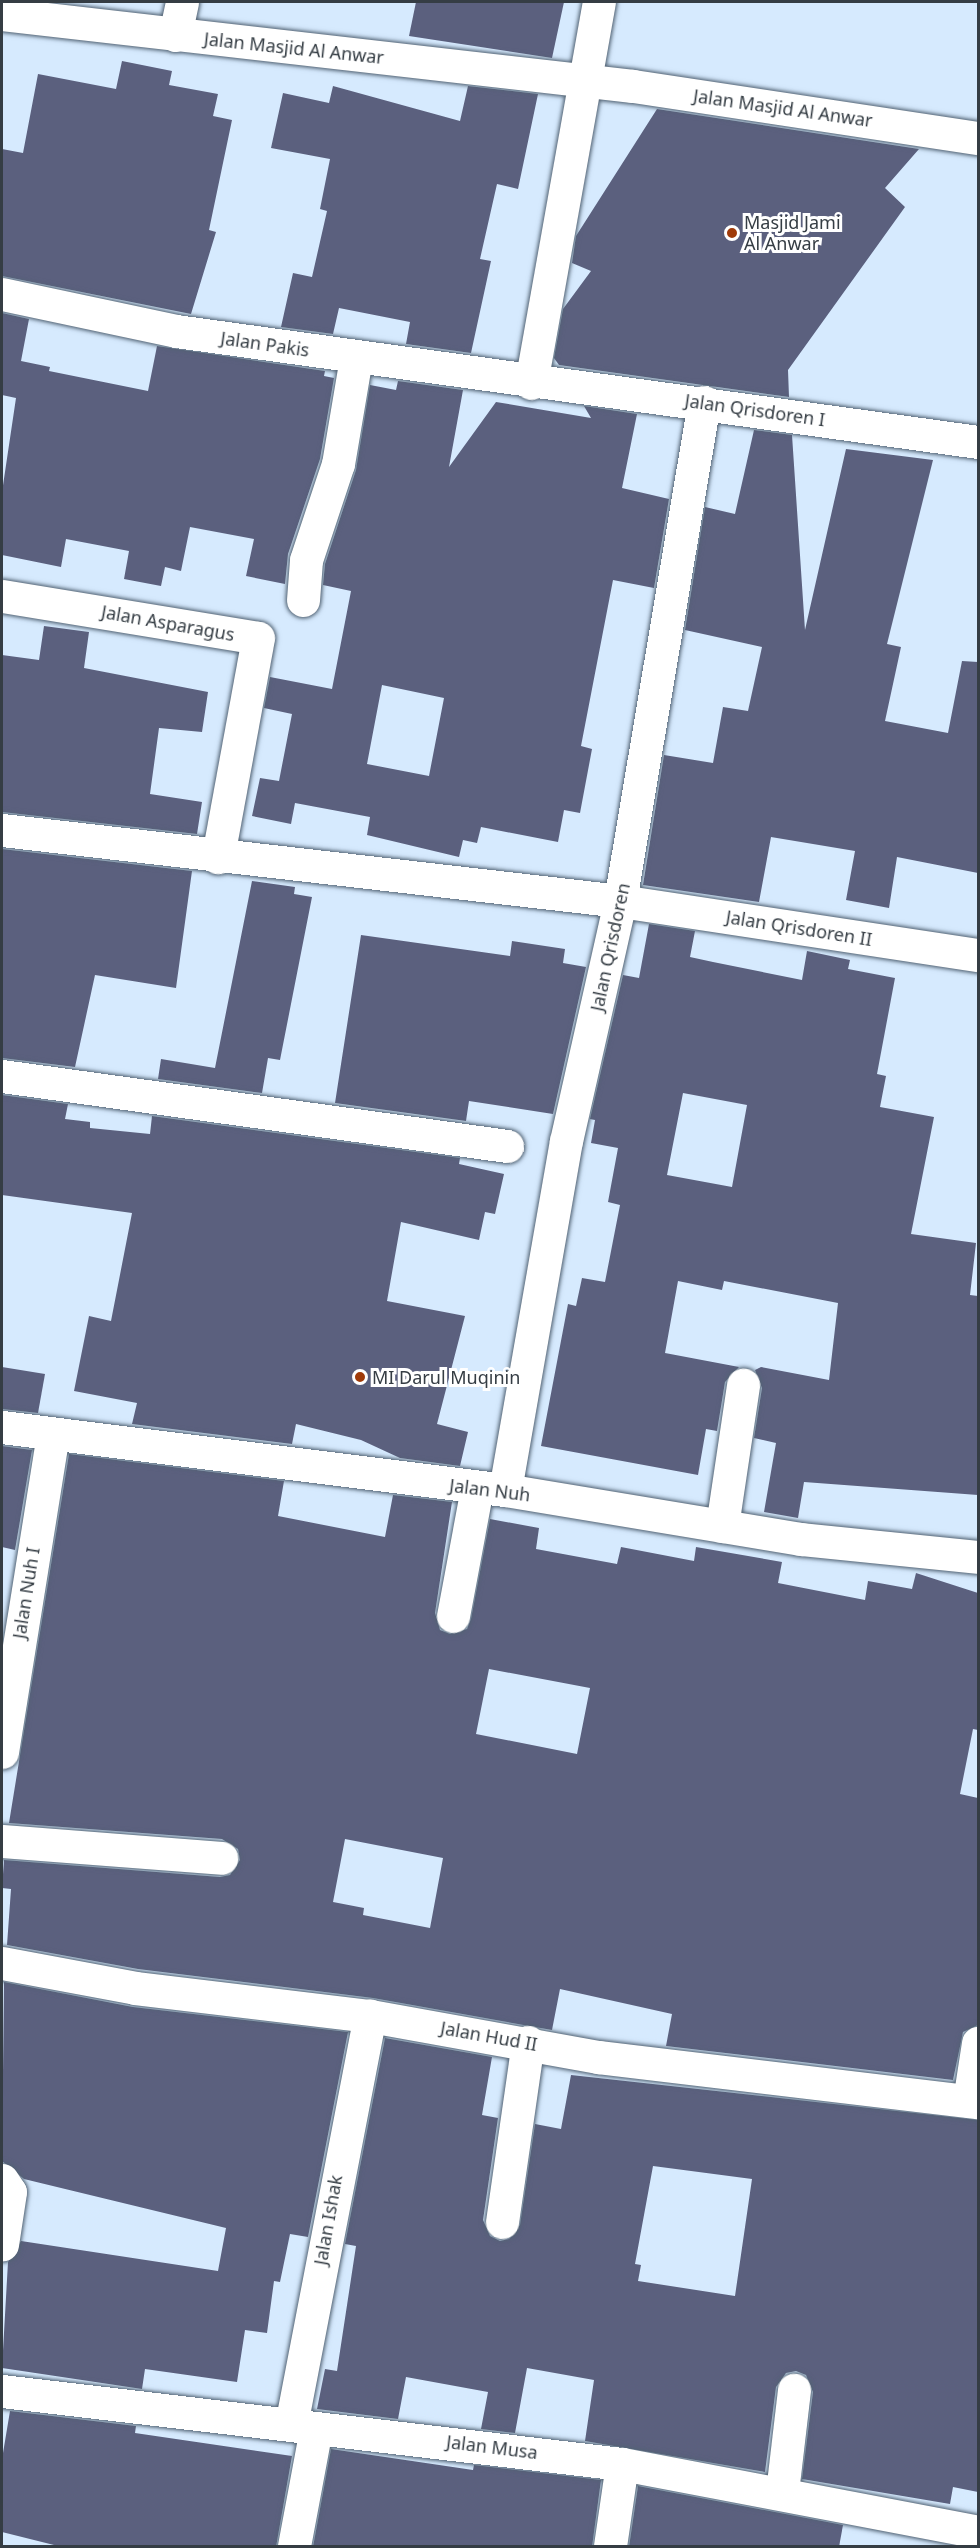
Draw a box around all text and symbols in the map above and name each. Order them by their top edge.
street label: Jalan Masjid Al Anwar [203,28,385,68]
street label: Jalan Masjid Al Anwar [692,85,874,131]
place label: Masjid Jami Al Anwar [744,212,841,254]
marker: Masjid Jami Al Anwar [725,226,739,240]
street label: Jalan Pakis [219,327,311,361]
street label: Jalan Qrisdoren I [683,389,827,431]
street label: Jalan Asparagus [100,601,236,645]
street label: Jalan Qrisdoren [586,881,634,1013]
street label: Jalan Qrisdoren II [724,906,874,950]
place label: MI Darul Muqinin [372,1366,520,1388]
marker: MI Darul Muqinin [353,1370,367,1384]
street label: Jalan Nuh [448,1474,532,1506]
street label: Jalan Nuh I [8,1546,44,1640]
street label: Jalan Hud II [439,2017,539,2055]
street label: Jalan Ishak [309,2173,347,2267]
street label: Jalan Musa [445,2431,539,2463]

